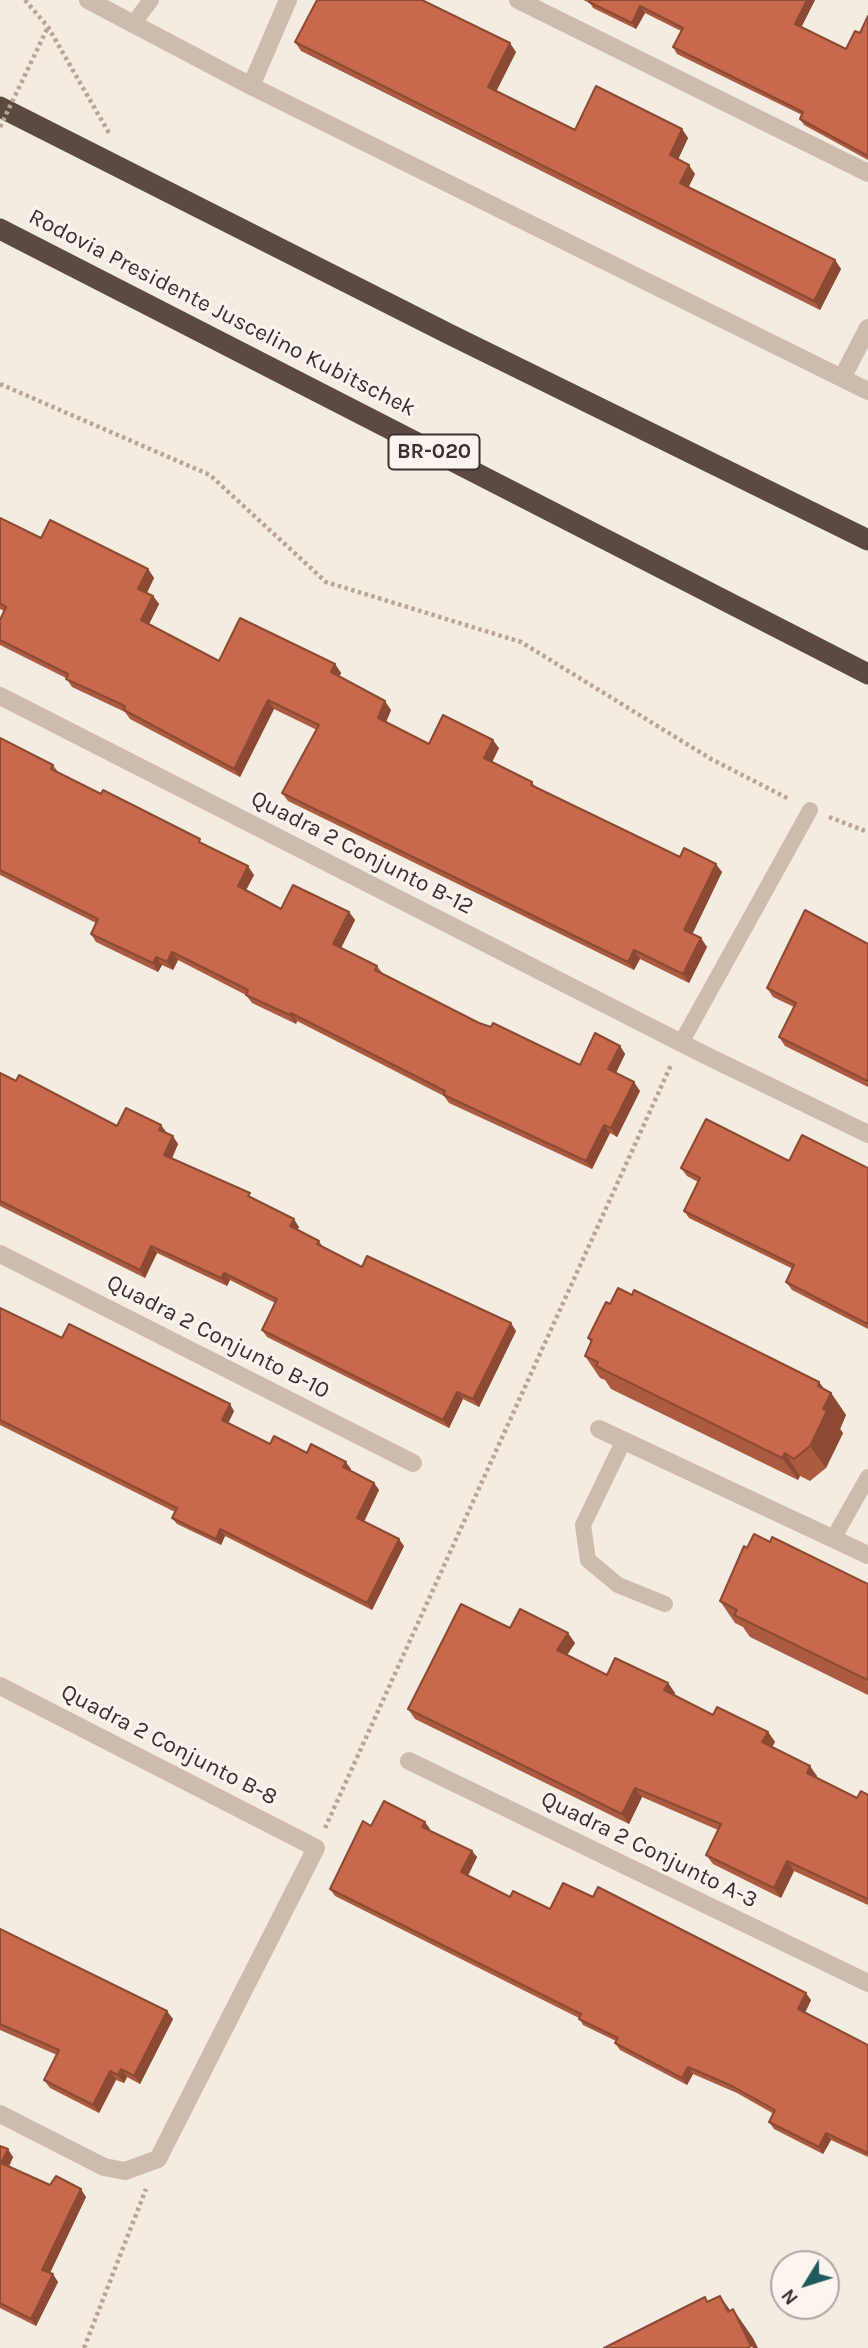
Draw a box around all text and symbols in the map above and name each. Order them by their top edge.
street label: Rodovia Presidente Juscelino Kubitschek [24,203,420,423]
road number: BR-020 [388,434,480,470]
street label: Quadra 2 Conjunto B-12 [246,785,478,921]
street label: Quadra 2 Conjunto B-10 [102,1269,334,1405]
street label: Quadra 2 Conjunto B-8 [56,1678,282,1812]
street label: Quadra 2 Conjunto A-3 [536,1786,762,1914]
north arrow [770,2250,840,2320]
text: N [777,2285,803,2309]

